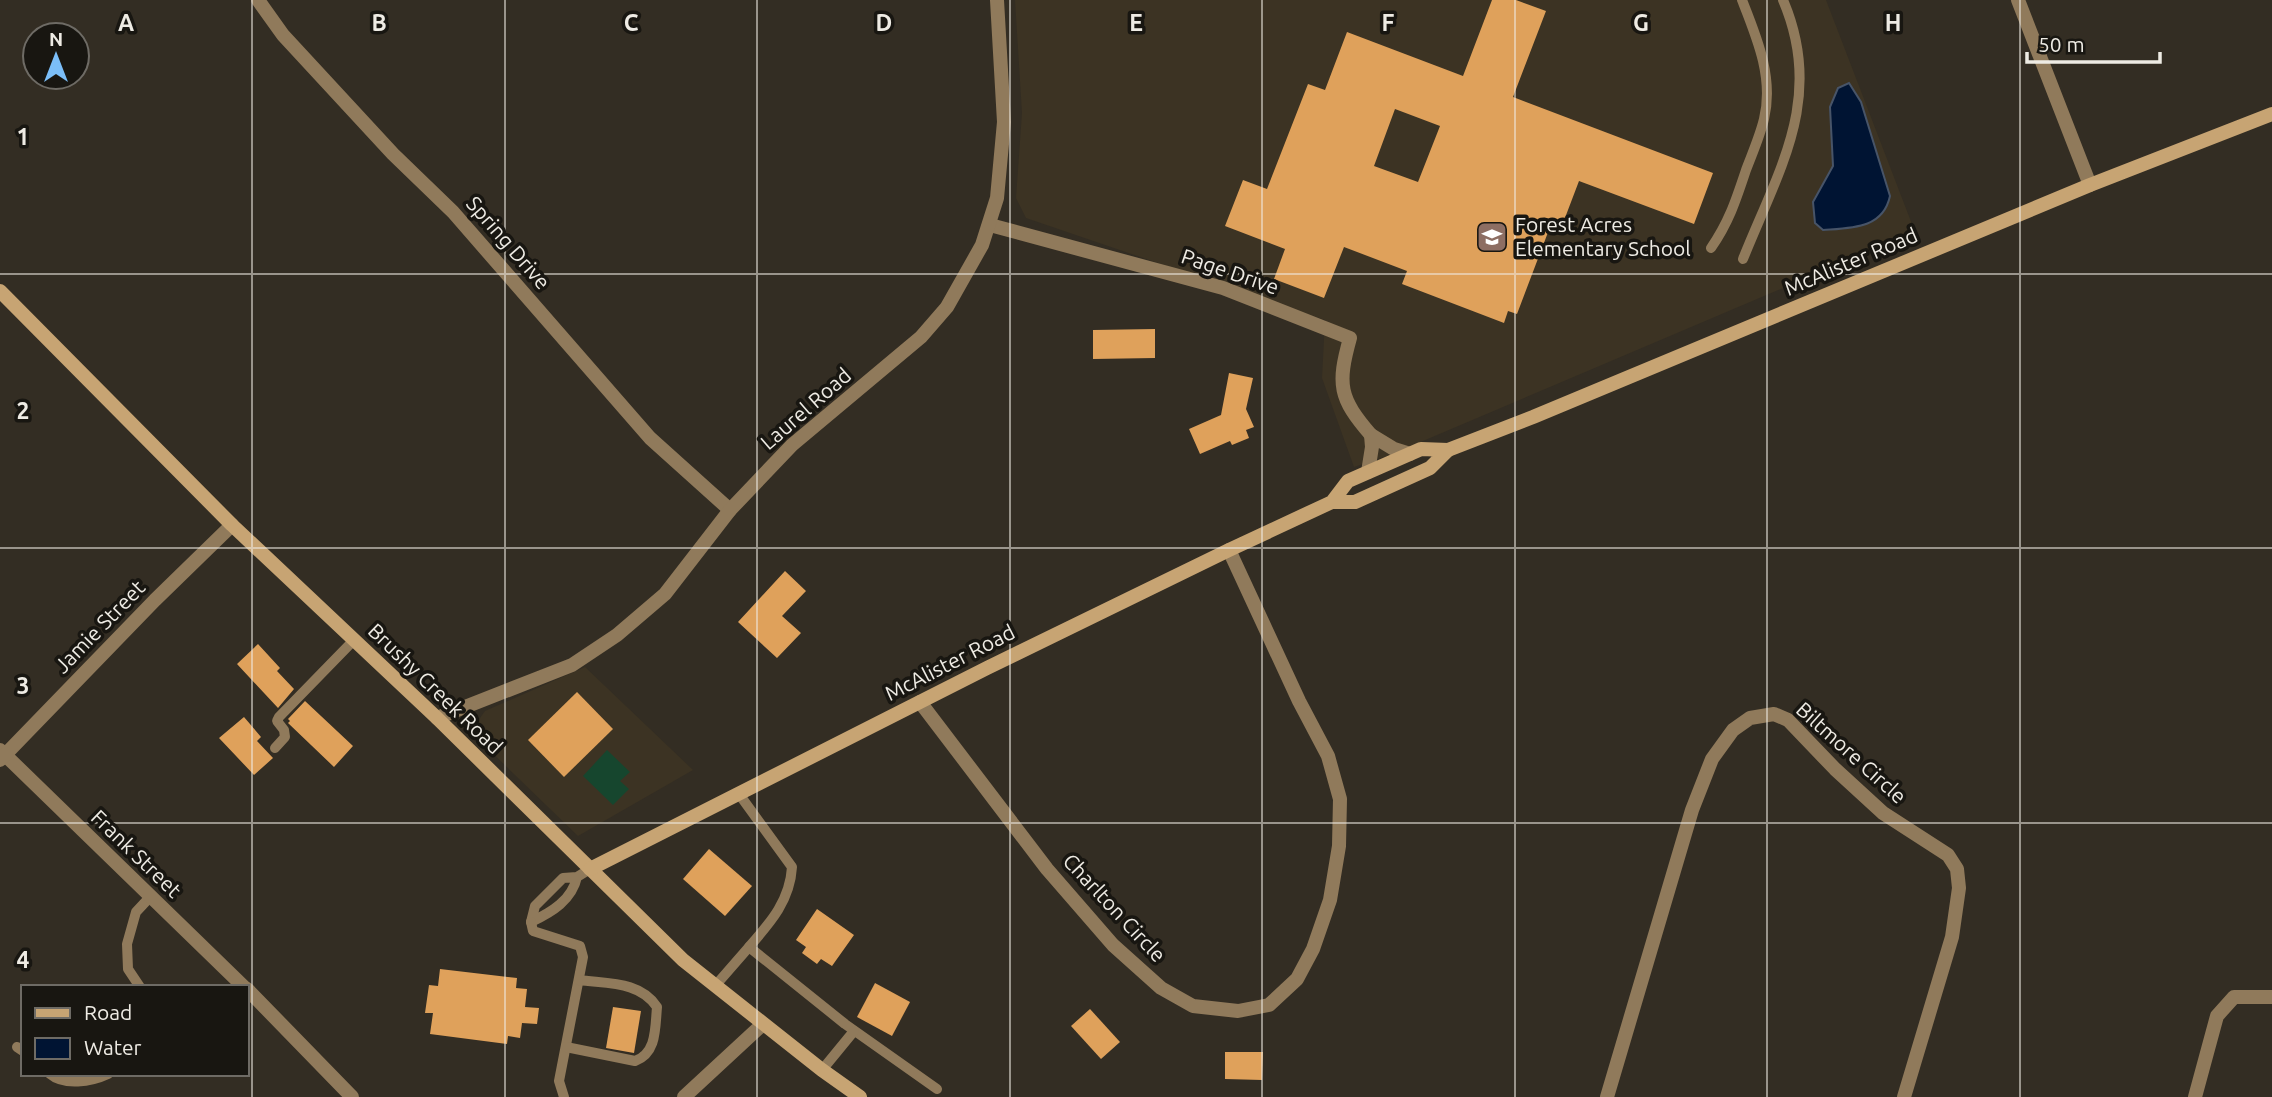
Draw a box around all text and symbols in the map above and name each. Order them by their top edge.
text: A [118,10,134,35]
text: B [371,10,387,35]
text: C [624,10,639,35]
text: D [876,10,892,35]
text: E [1129,10,1143,35]
text: F [1382,10,1395,35]
text: G [1633,10,1649,35]
text: H [1885,10,1901,35]
north arrow [21,21,91,91]
scale bar [2027,21,2160,65]
text: N [49,28,63,50]
text: 50 m [2038,32,2085,56]
text: 1 [17,124,29,149]
street label: Spring Drive [462,191,555,294]
place label: Forest Acres Elementary School [1515,212,1691,260]
school or university icon: Forest Acres Elementary School [1475,220,1509,254]
street label: McAlister Road [1780,222,1921,300]
street label: Page Drive [1179,243,1282,299]
street label: Laurel Road [755,363,855,454]
text: 2 [17,398,29,423]
street label: Jamie Street [49,575,149,678]
street label: Brushy Creek Road [364,618,508,758]
street label: McAlister Road [881,619,1018,705]
text: 3 [17,673,29,698]
street label: Biltmore Circle [1792,697,1912,808]
street label: Frank Street [87,805,187,902]
street label: Charlton Circle [1058,848,1171,966]
text: 4 [17,947,30,972]
legend [21,985,248,1076]
text: Road [84,1000,132,1024]
text: Water [84,1035,142,1059]

